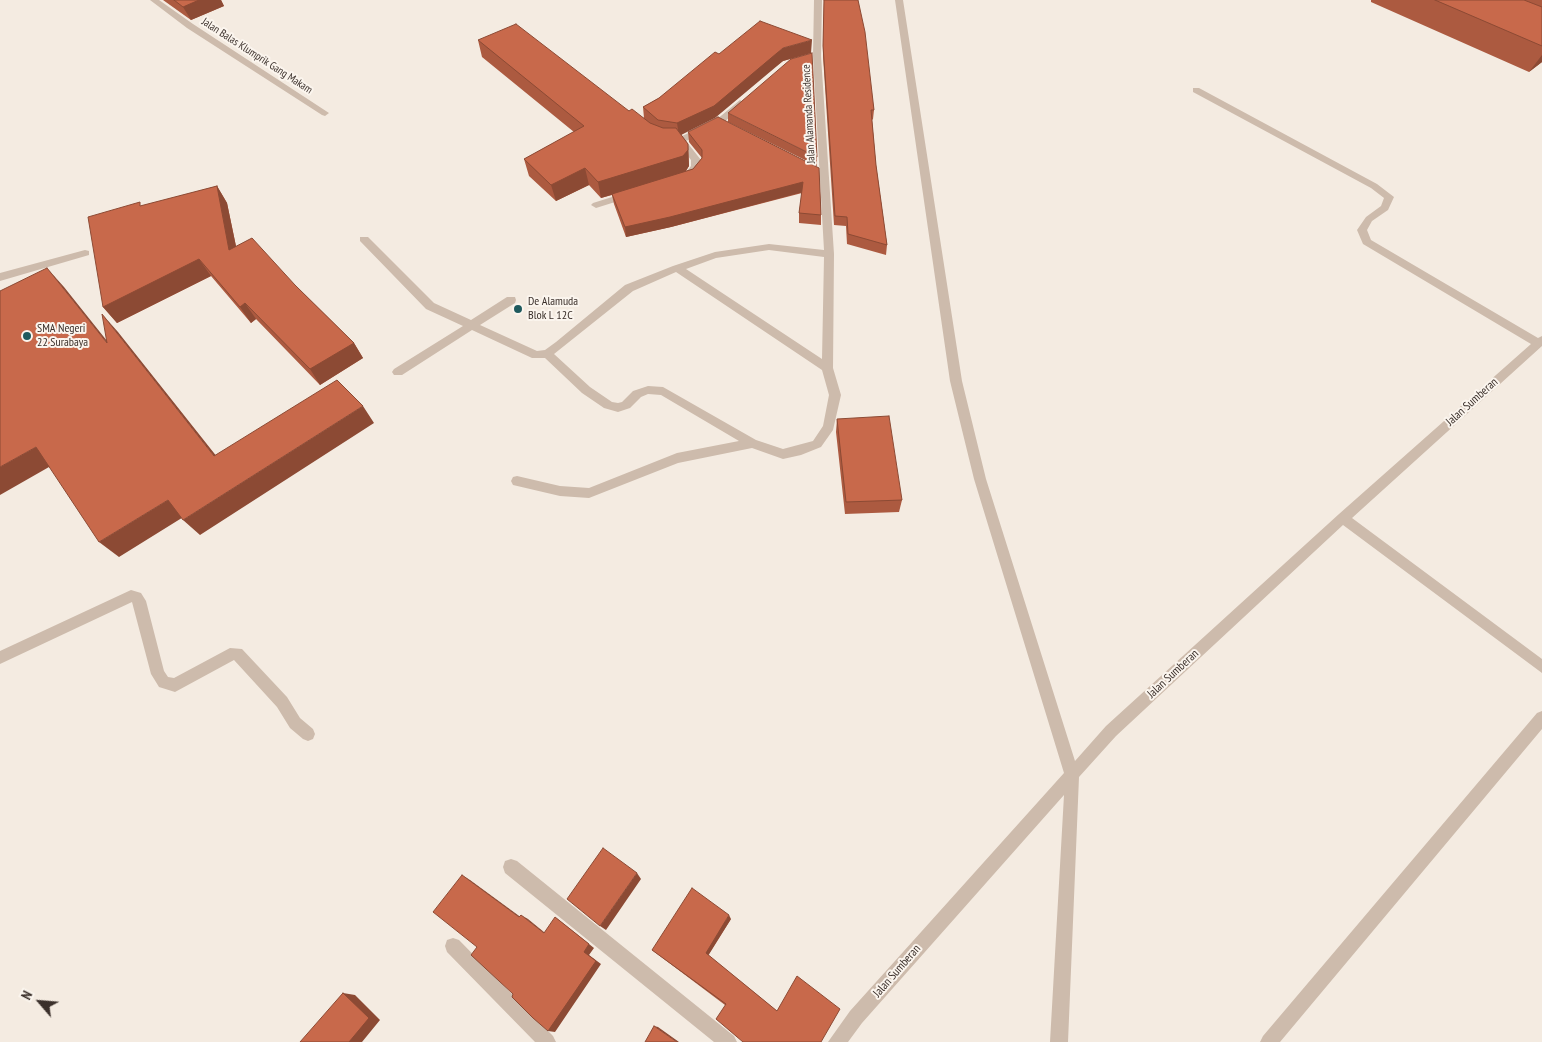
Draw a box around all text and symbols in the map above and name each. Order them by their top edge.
street label: Jalan Balas Klumprik Gang Makam [199,15,315,97]
street label: Jalan Alamanda Residence [800,64,818,164]
place label: De Alamuda Blok L 12C [528,295,578,323]
marker: De Alamuda Blok L 12C [512,303,524,315]
place label: SMA Negeri 22 Surabaya [37,322,88,350]
marker: SMA Negeri 22 Surabaya [21,330,33,342]
street label: Jalan Sumberan [1443,375,1501,429]
street label: Jalan Sumberan [1144,647,1202,701]
street label: Jalan Sumberan [870,942,924,1000]
north arrow [15,977,65,1027]
text: N [17,988,36,1003]

